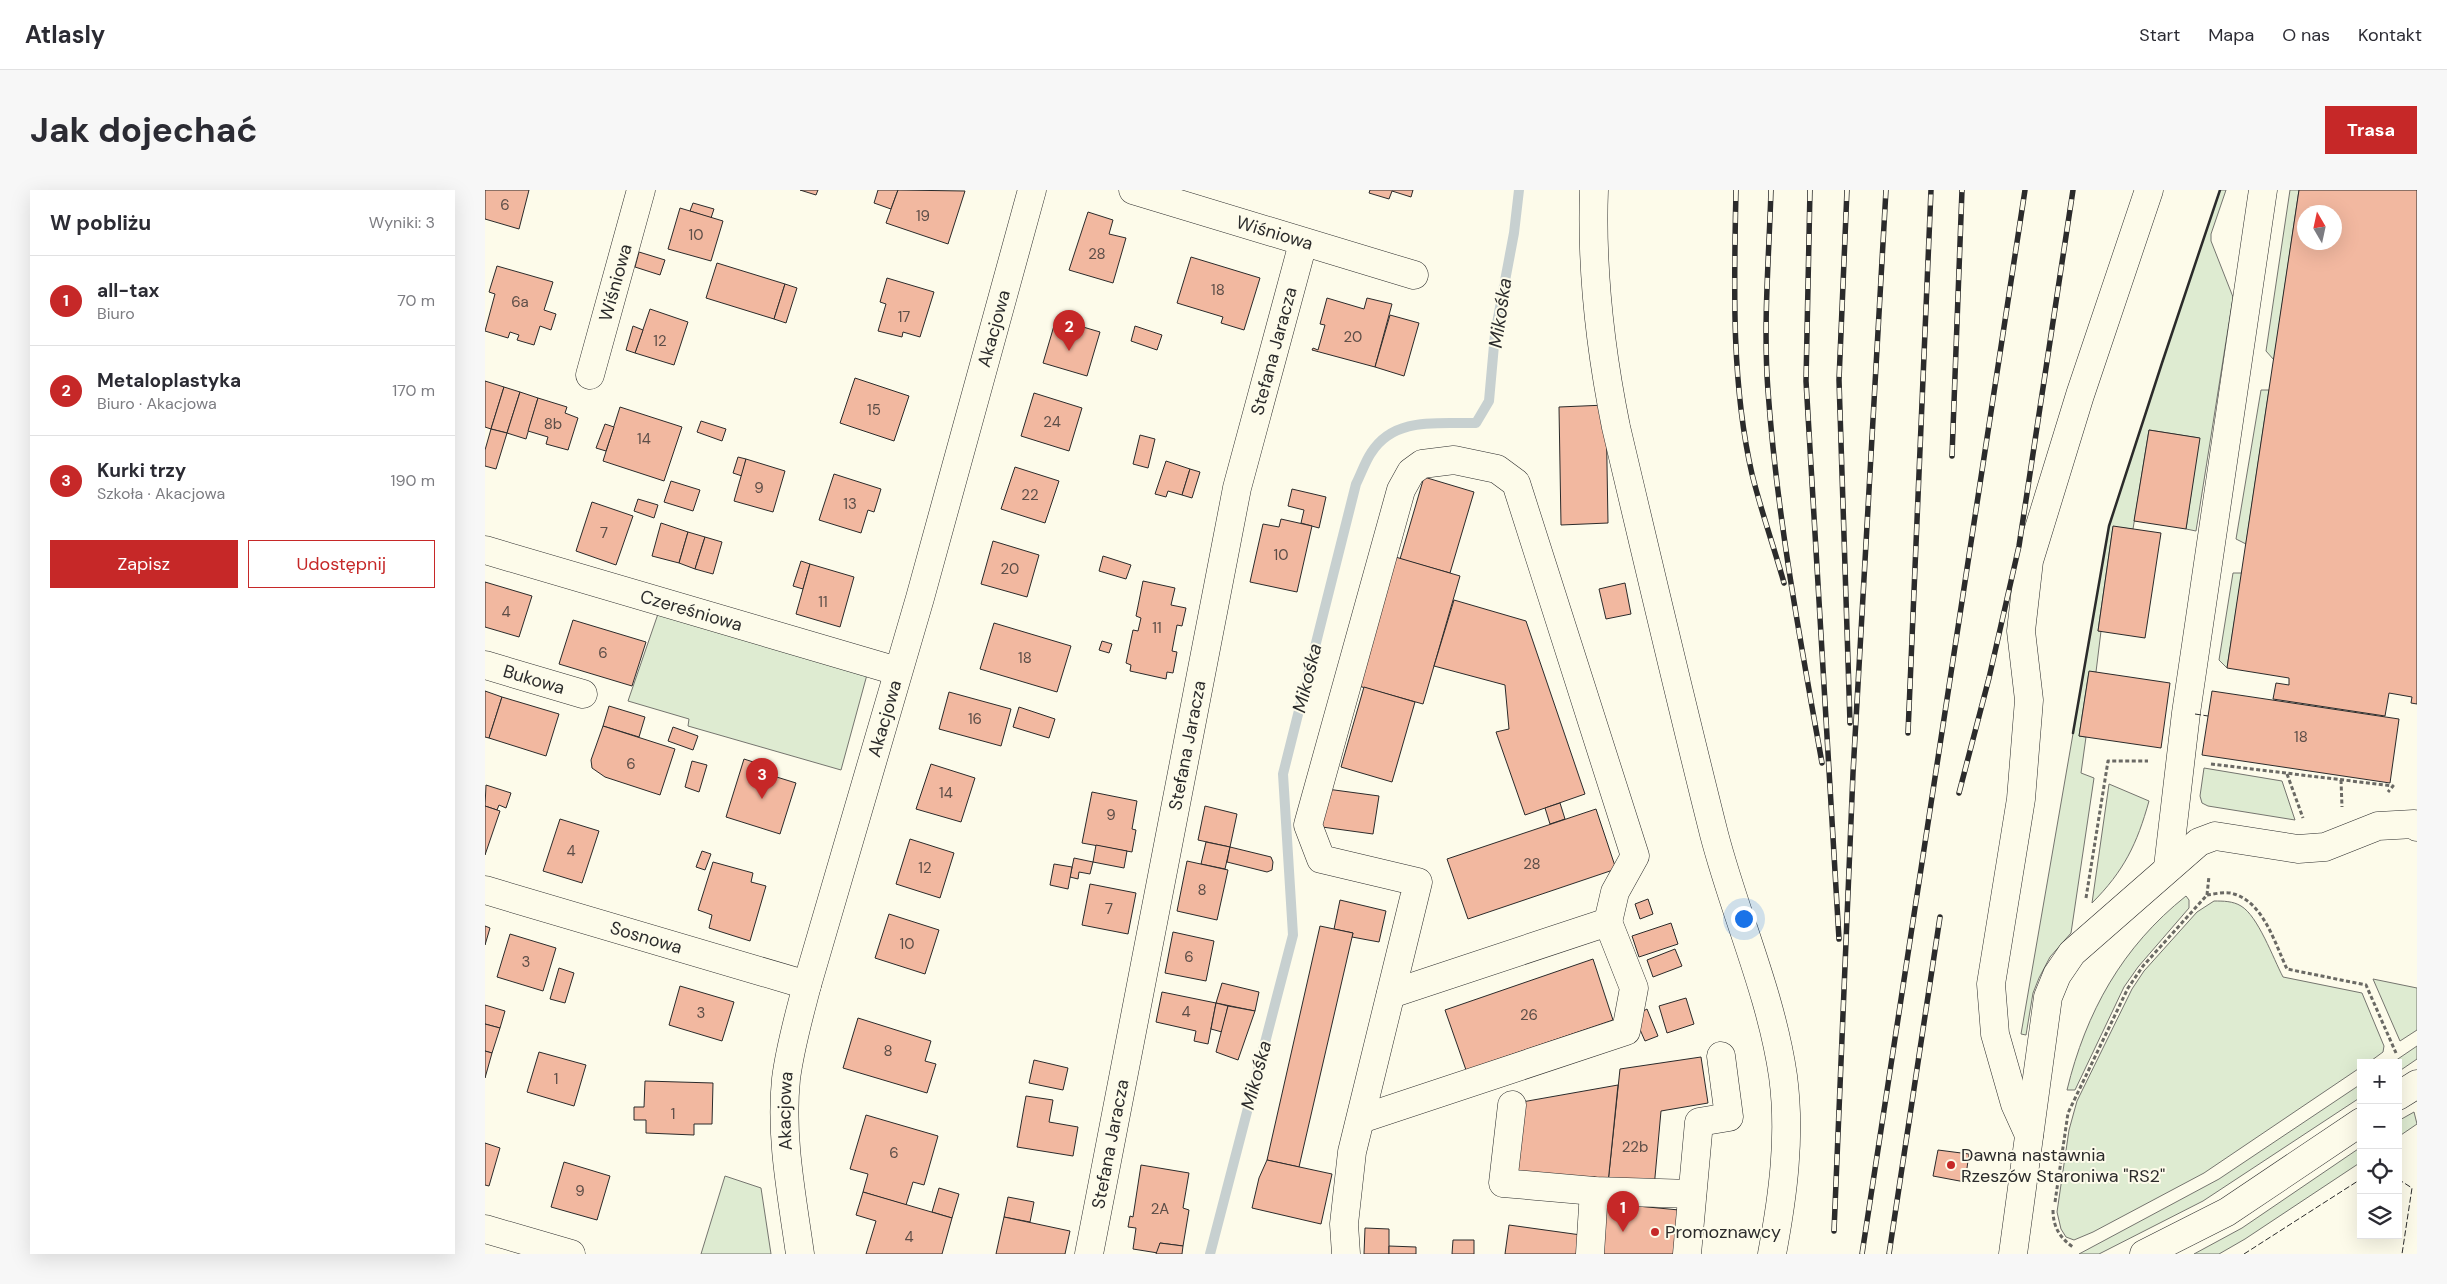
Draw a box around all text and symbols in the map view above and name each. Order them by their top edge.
text: Atlasly [25,19,105,50]
text: Start [2139,23,2180,47]
text: Mapa [2208,23,2254,47]
text: O nas [2282,23,2330,47]
text: Kontakt [2358,23,2422,47]
button: Trasa [2325,106,2417,154]
text: Jak dojechać [30,107,257,153]
house number: 6 [500,195,510,215]
north arrow [2297,205,2342,250]
house number: 19 [916,206,930,226]
text: W pobliżu [50,209,151,237]
street label: Wiśniowa [1233,210,1316,256]
text: Wyniki: 3 [369,212,435,233]
house number: 10 [689,225,703,245]
street label: Wiśniowa [593,241,638,324]
house number: 28 [1088,244,1106,264]
water label: Mikośka [1483,276,1517,350]
text: all-tax [97,278,159,303]
house number: 18 [1211,280,1225,300]
street label: Stefana Jaracza [1245,284,1303,418]
street label: Akacjowa [972,287,1016,370]
text: 1 [63,290,69,311]
text: 70 m [397,290,435,311]
house number: 6a [511,292,529,312]
text: Biuro [97,303,135,324]
house number: 17 [898,307,910,327]
pin: 2 [1053,310,1085,351]
house number: 20 [1344,327,1362,347]
house number: 12 [653,331,667,351]
text: Metaloplastyka [97,368,241,393]
text: 2 [61,380,71,401]
text: 170 m [392,380,435,401]
text: Biuro · Akacjowa [97,393,217,414]
house number: 15 [867,400,881,420]
house number: 24 [1043,412,1061,432]
house number: 8b [544,414,562,434]
house number: 14 [637,429,651,449]
text: Kurki trzy [97,458,186,483]
text: 3 [61,470,71,491]
text: 190 m [391,470,435,491]
house number: 9 [754,478,764,498]
text: Szkoła · Akacjowa [97,483,225,504]
house number: 22 [1021,485,1039,505]
house number: 13 [843,494,857,514]
house number: 7 [600,523,608,543]
button: Zapisz [50,540,238,588]
button: Udostępnij [248,540,435,588]
house number: 10 [1274,545,1288,565]
house number: 20 [1001,559,1019,579]
street label: Czereśniowa [637,584,745,637]
house number: 11 [818,592,828,612]
house number: 4 [501,602,511,622]
house number: 11 [1152,618,1162,638]
water label: Mikośka [1286,641,1328,715]
house number: 6 [598,643,608,663]
house number: 18 [1018,648,1032,668]
street label: Bukowa [500,659,568,700]
street label: Akacjowa [862,677,907,760]
street label: Stefana Jaracza [1163,679,1212,812]
house number: 16 [968,709,982,729]
house number: 18 [2294,727,2308,747]
house number: 6 [626,754,636,774]
pin: 3 [746,758,778,799]
house number: 14 [939,783,953,803]
house number: 9 [1106,805,1116,825]
house number: 4 [566,841,576,861]
house number: 28 [1523,854,1541,874]
house number: 12 [918,858,932,878]
house number: 8 [1197,880,1207,900]
house number: 7 [1105,899,1113,919]
your location [1731,906,1757,932]
street label: Sosnowa [607,916,685,960]
house number: 10 [900,934,914,954]
house number: 6 [1184,947,1194,967]
house number: 3 [522,952,530,972]
house number: 4 [1181,1002,1191,1022]
house number: 3 [697,1003,705,1023]
house number: 26 [1520,1005,1538,1025]
water label: Mikośka [1235,1038,1277,1112]
house number: 8 [883,1041,893,1061]
map controls [2357,1059,2402,1239]
button: + [2357,1059,2402,1104]
house number: 1 [554,1069,558,1089]
street label: Akacjowa [772,1070,799,1151]
street label: Stefana Jaracza [1086,1077,1135,1211]
house number: 1 [671,1104,675,1124]
button: − [2357,1104,2402,1149]
house number: 22b [1622,1137,1648,1157]
house number: 6 [889,1143,899,1163]
place label: Dawna nastawnia Rzeszów Staroniwa "RS2" [1961,1143,2165,1188]
button: locate [2357,1149,2402,1194]
marker: Dawna nastawnia Rzeszów Staroniwa "RS2" [1945,1159,1957,1171]
house number: 9 [575,1181,585,1201]
pin: 1 [1607,1191,1639,1232]
button: layers [2357,1194,2402,1239]
house number: 2A [1151,1199,1169,1219]
place label: Promoznawcy [1665,1220,1781,1244]
marker: Promoznawcy [1649,1226,1661,1238]
house number: 4 [904,1227,914,1247]

